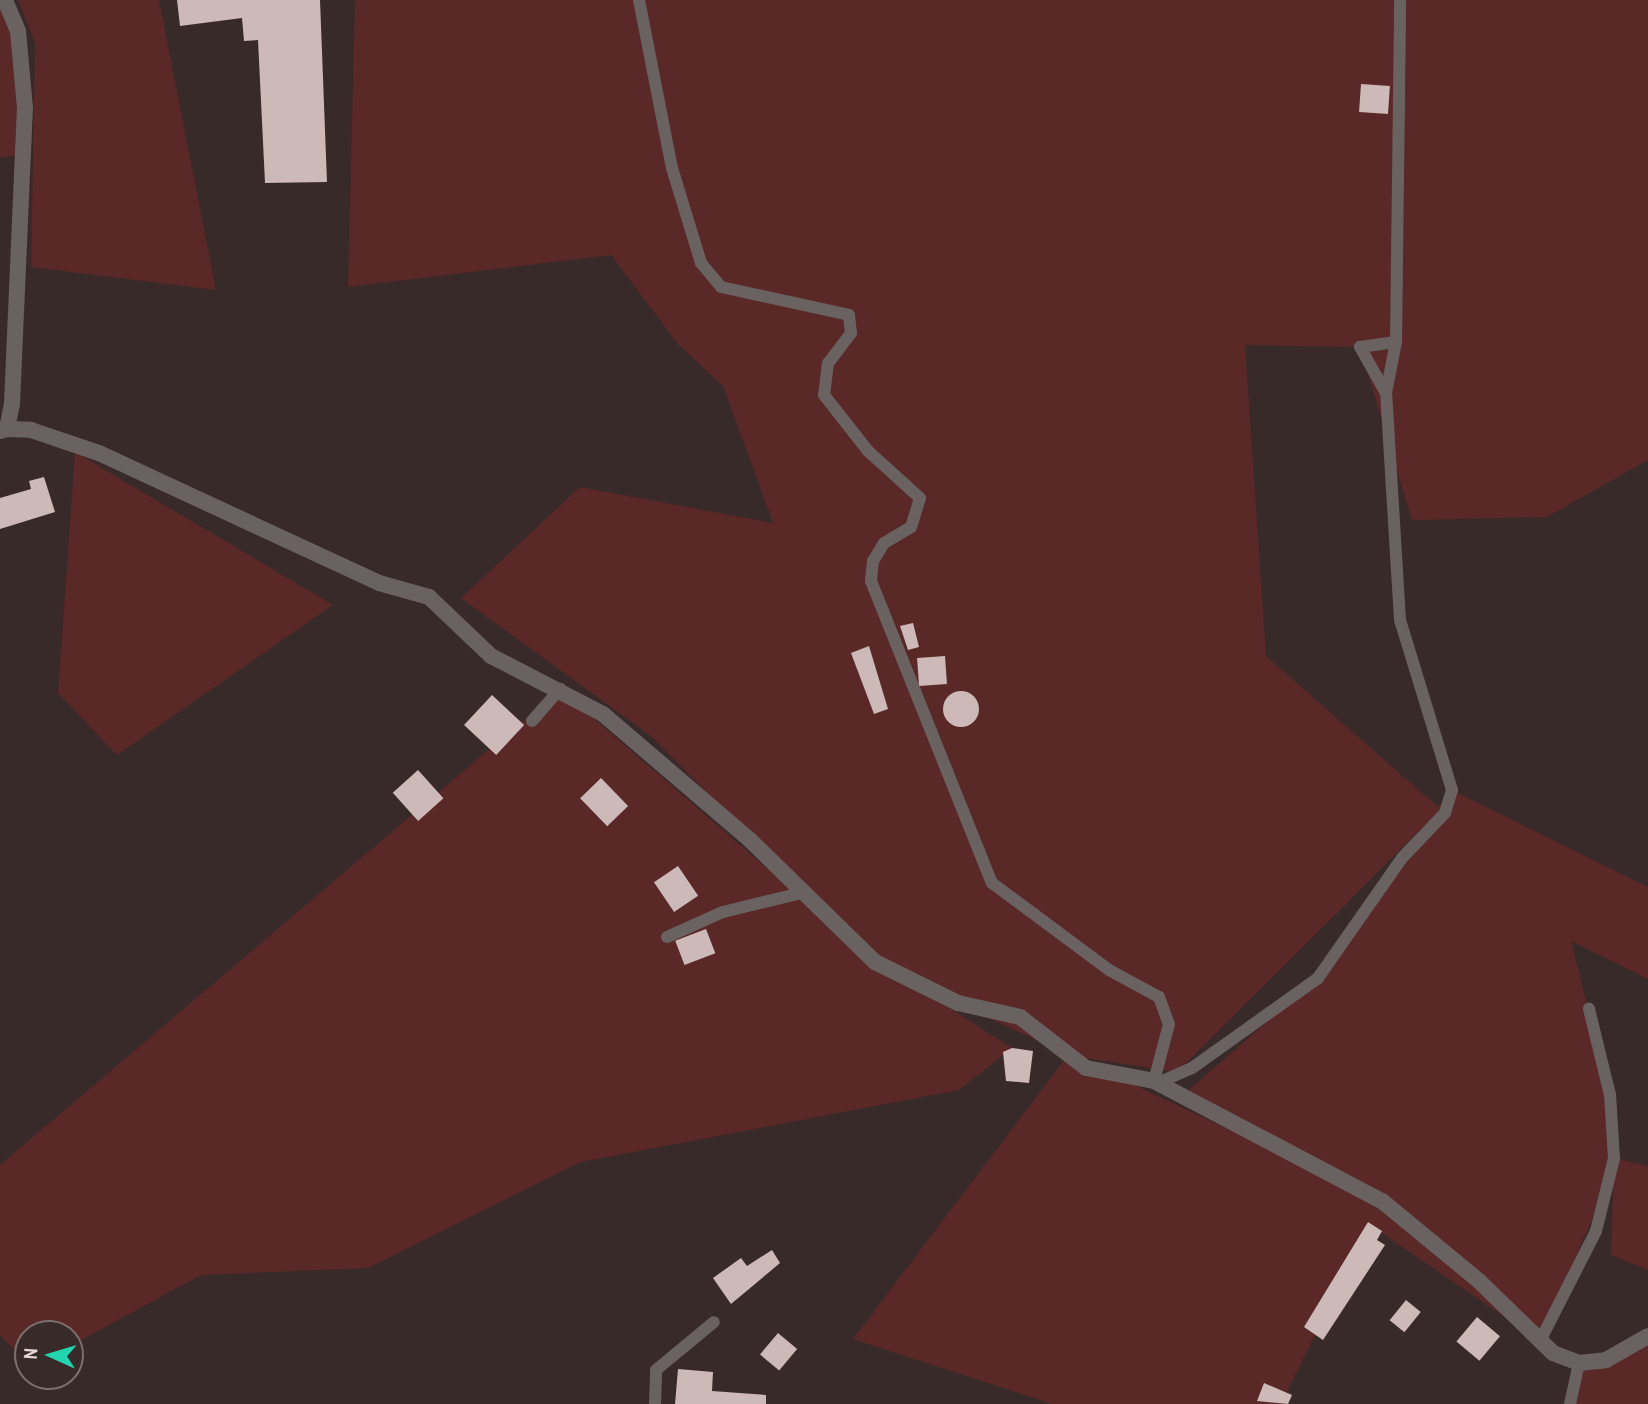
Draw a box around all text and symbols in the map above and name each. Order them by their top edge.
north arrow [14,1320,84,1390]
text: N [17,1347,43,1360]

